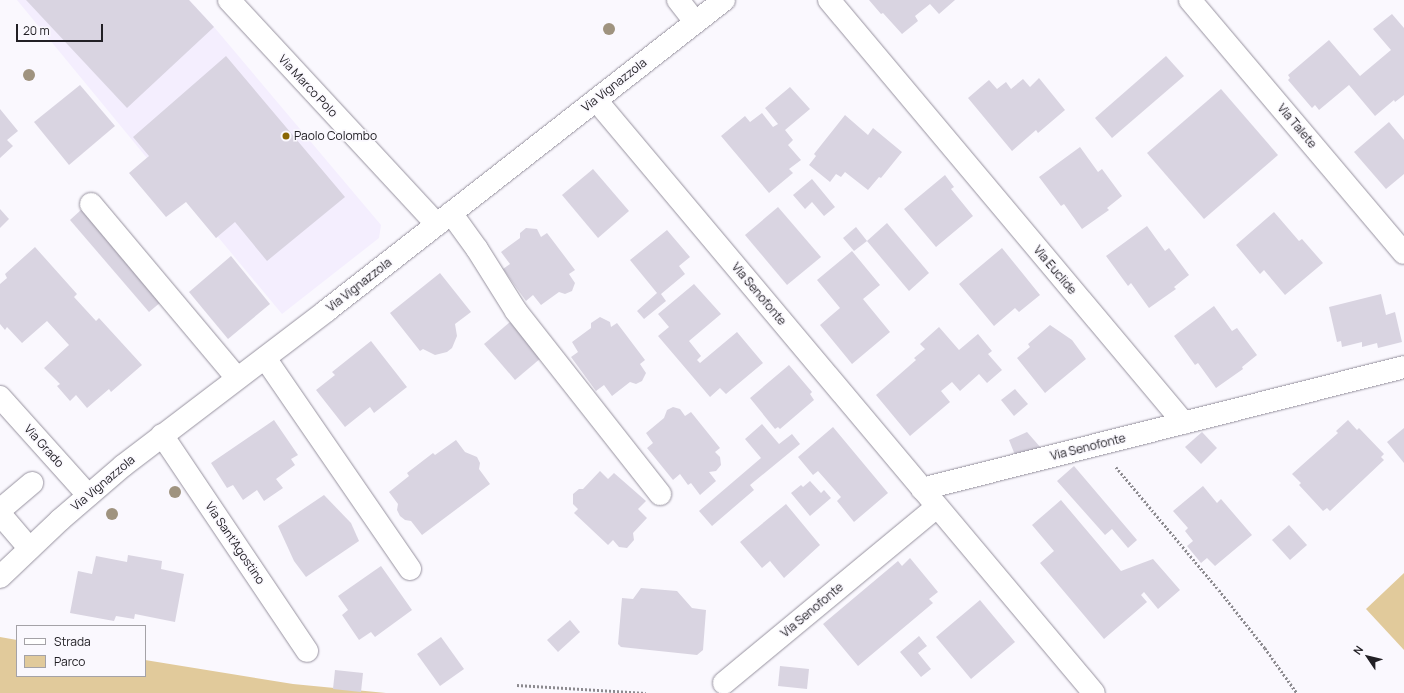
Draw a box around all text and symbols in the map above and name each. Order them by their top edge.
scale bar [18,16,105,42]
text: 20 m [23,22,50,39]
street label: Via Marco Polo [275,52,341,120]
street label: Via Vignazzola [579,55,649,115]
street label: Via Talete [1274,101,1320,151]
place label: Paolo Colombo [294,129,377,143]
marker: Paolo Colombo [281,131,291,141]
street label: Via Euclide [1031,243,1079,297]
street label: Via Vignazzola [324,255,394,315]
street label: Via Senofonte [729,260,789,328]
street label: Via Grado [21,422,67,470]
street label: Via Senofonte [1049,431,1127,463]
street label: Via Vignazzola [68,452,138,514]
street label: Via Sant'Agostino [202,499,268,587]
street label: Via Senofonte [778,580,846,640]
legend [16,625,146,677]
text: Strada [54,633,91,650]
north arrow [1348,637,1388,677]
text: N [1349,642,1366,657]
text: Parco [54,653,85,670]

